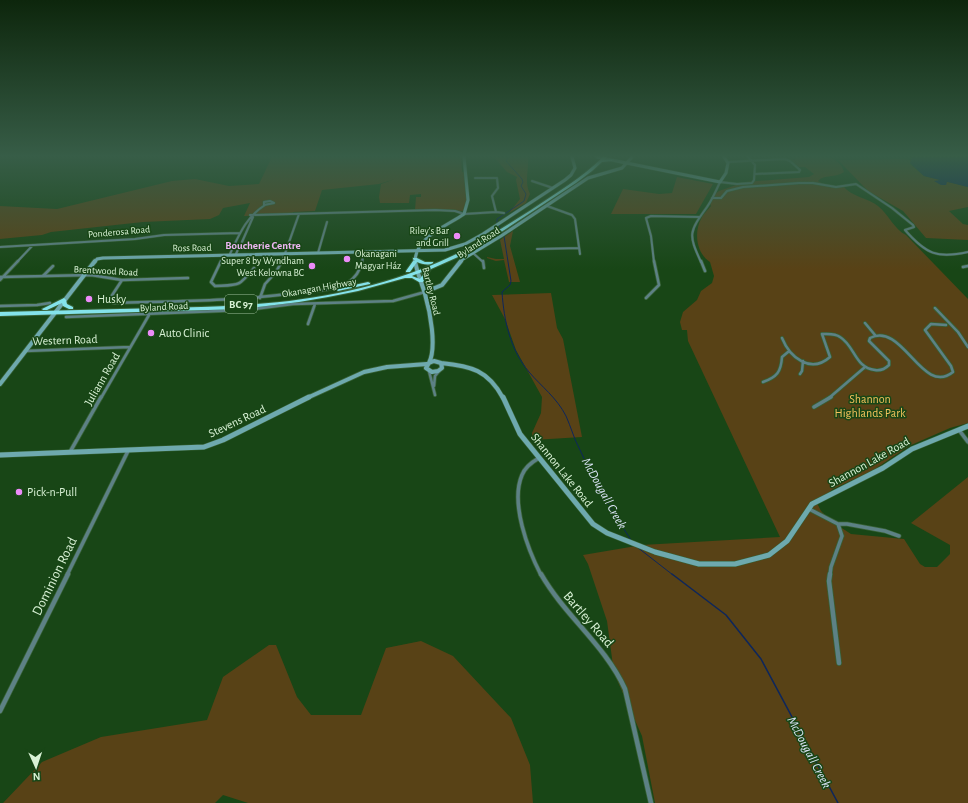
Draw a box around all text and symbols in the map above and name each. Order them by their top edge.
street label: Ponderosa Road [88,224,151,240]
street label: Byland Road [455,225,502,260]
place label: Riley’s Bar and Grill [410,226,450,248]
marker: Riley’s Bar and Grill [452,231,462,241]
district label: Boucherie Centre [225,240,301,251]
street label: Ross Road [172,243,212,253]
place label: Okanagani Magyar Ház [355,249,401,271]
marker: Okanagani Magyar Ház [342,254,352,264]
place label: Super 8 by Wyndham West Kelowna BC [221,256,304,278]
marker: Super 8 by Wyndham West Kelowna BC [307,261,317,271]
street label: Brentwood Road [73,264,138,278]
street label: Bartley Road [420,266,442,316]
street label: Okanagan Highway [281,276,358,299]
place label: Husky [97,293,126,306]
marker: Husky [84,294,94,304]
road number: BC 97 [225,295,257,313]
street label: Byland Road [140,301,189,313]
place label: Auto Clinic [159,327,210,339]
marker: Auto Clinic [146,328,156,338]
street label: Western Road [32,333,98,347]
street label: Juliann Road [82,350,122,408]
park label: Shannon Highlands Park [834,393,906,419]
street label: Stevens Road [206,403,268,439]
street label: Shannon Lake Road [529,431,595,509]
street label: Shannon Lake Road [826,435,912,489]
water label: McDougall Creek [579,456,629,531]
place label: Pick-n-Pull [27,486,77,498]
marker: Pick-n-Pull [14,487,24,497]
street label: Dominion Road [30,535,80,618]
street label: Bartley Road [560,589,616,650]
water label: McDougall Creek [784,715,833,791]
north arrow [16,747,56,787]
text: N [32,771,41,782]

